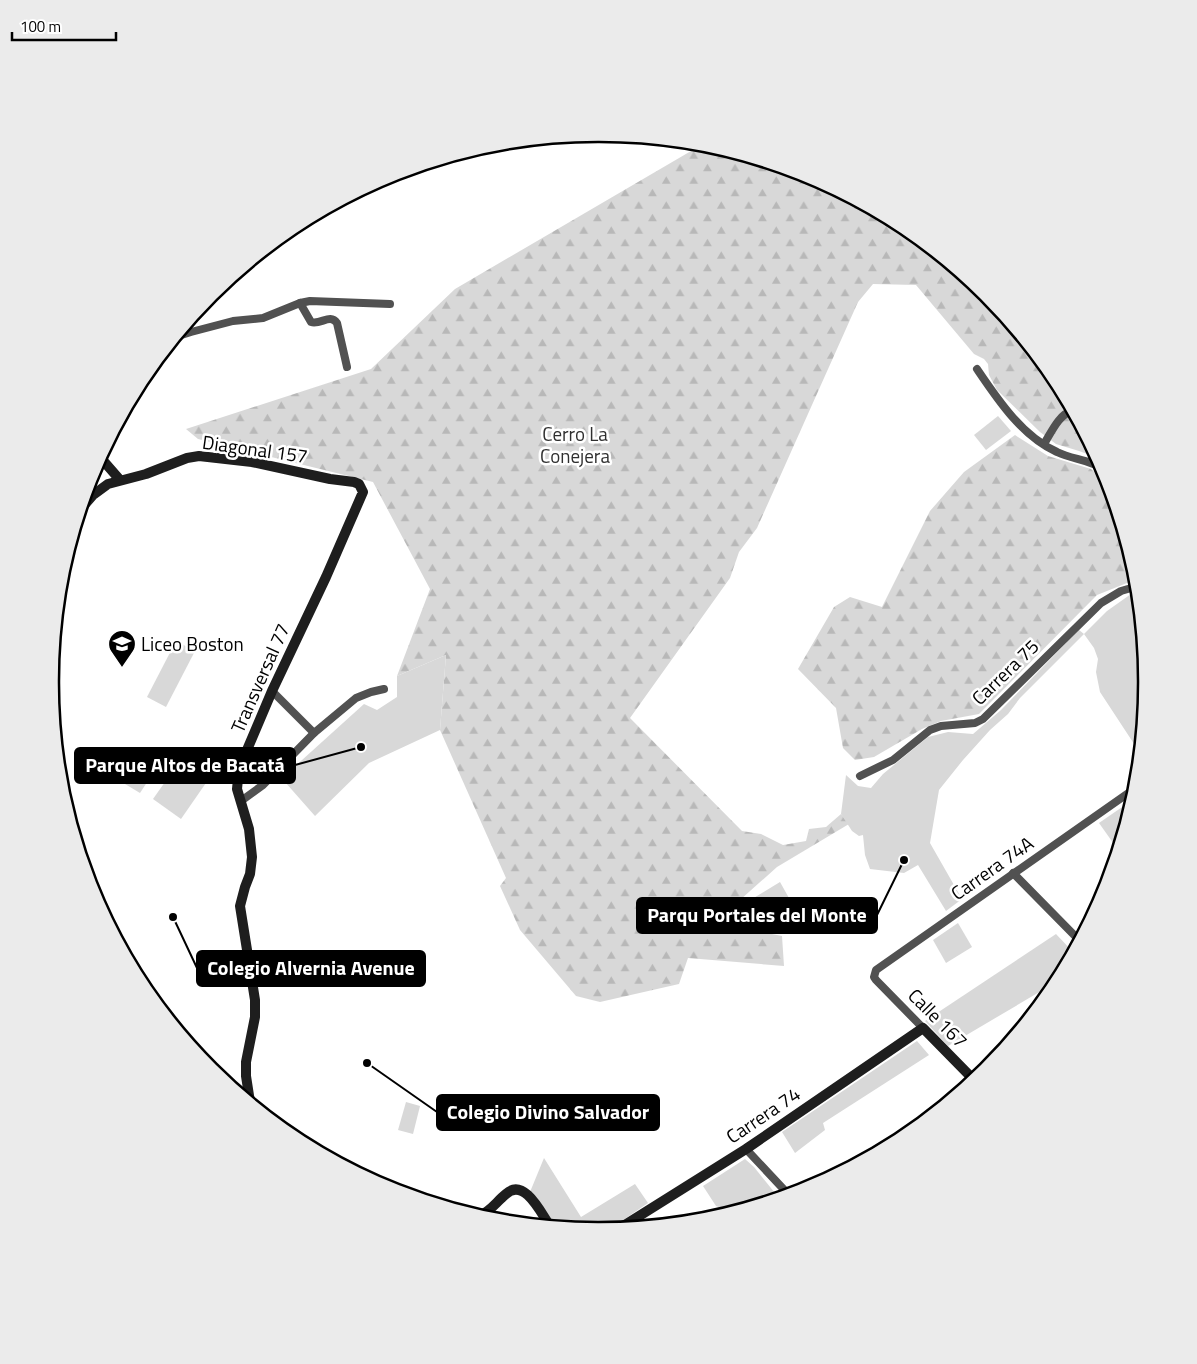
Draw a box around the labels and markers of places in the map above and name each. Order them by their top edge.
school or university icon: Liceo Boston [107,629,137,668]
place label: Liceo Boston [141,629,244,658]
callout: Parque Altos de Bacatá [75,748,295,783]
callout: Parqu Portales del Monte [637,898,877,933]
callout: Colegio Alvernia Avenue [197,951,425,986]
callout: Colegio Divino Salvador [437,1095,659,1130]

